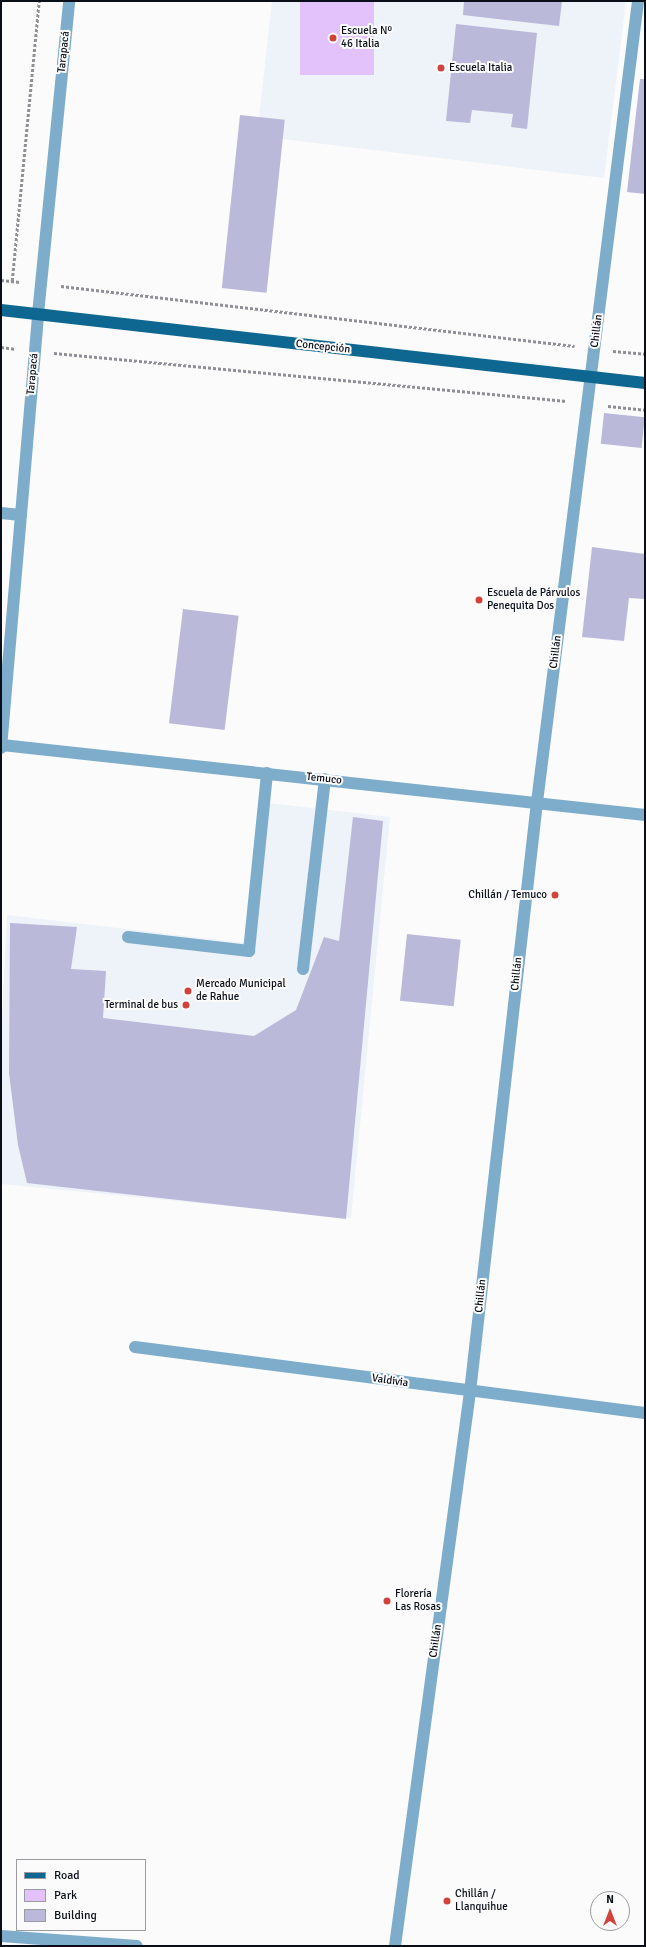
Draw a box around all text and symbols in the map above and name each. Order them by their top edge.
place label: Escuela Nº 46 Italia [341,25,392,51]
street label: Tarapacá [55,30,73,74]
marker: Escuela Nº 46 Italia [328,33,338,43]
place label: Escuela Italia [449,61,512,75]
marker: Escuela Italia [436,63,446,73]
street label: Chillán [588,314,606,348]
street label: Concepción [295,338,351,356]
street label: Tarapacá [25,353,41,395]
place label: Escuela de Párvulos Penequita Dos [487,587,580,613]
marker: Escuela de Párvulos Penequita Dos [474,595,484,605]
street label: Chillán [547,635,565,669]
street label: Temuco [306,771,342,787]
place label: Chillán / Temuco [468,888,547,902]
marker: Chillán / Temuco [550,890,560,900]
street label: Chillán [509,957,525,991]
place label: Mercado Municipal de Rahue [196,978,286,1004]
marker: Mercado Municipal de Rahue [183,986,193,996]
place label: Terminal de bus [105,998,178,1012]
marker: Terminal de bus [181,1000,191,1010]
street label: Chillán [473,1279,489,1313]
street label: Valdivia [371,1372,409,1390]
place label: Florería Las Rosas [395,1588,441,1614]
marker: Florería Las Rosas [382,1596,392,1606]
street label: Chillán [427,1623,445,1659]
legend [16,1859,146,1931]
text: Road [54,1868,80,1883]
text: Park [54,1888,77,1903]
place label: Chillán / Llanquihue [455,1888,508,1914]
north arrow [590,1891,630,1931]
text: N [606,1893,614,1906]
marker: Chillán / Llanquihue [442,1896,452,1906]
text: Building [54,1908,97,1923]

